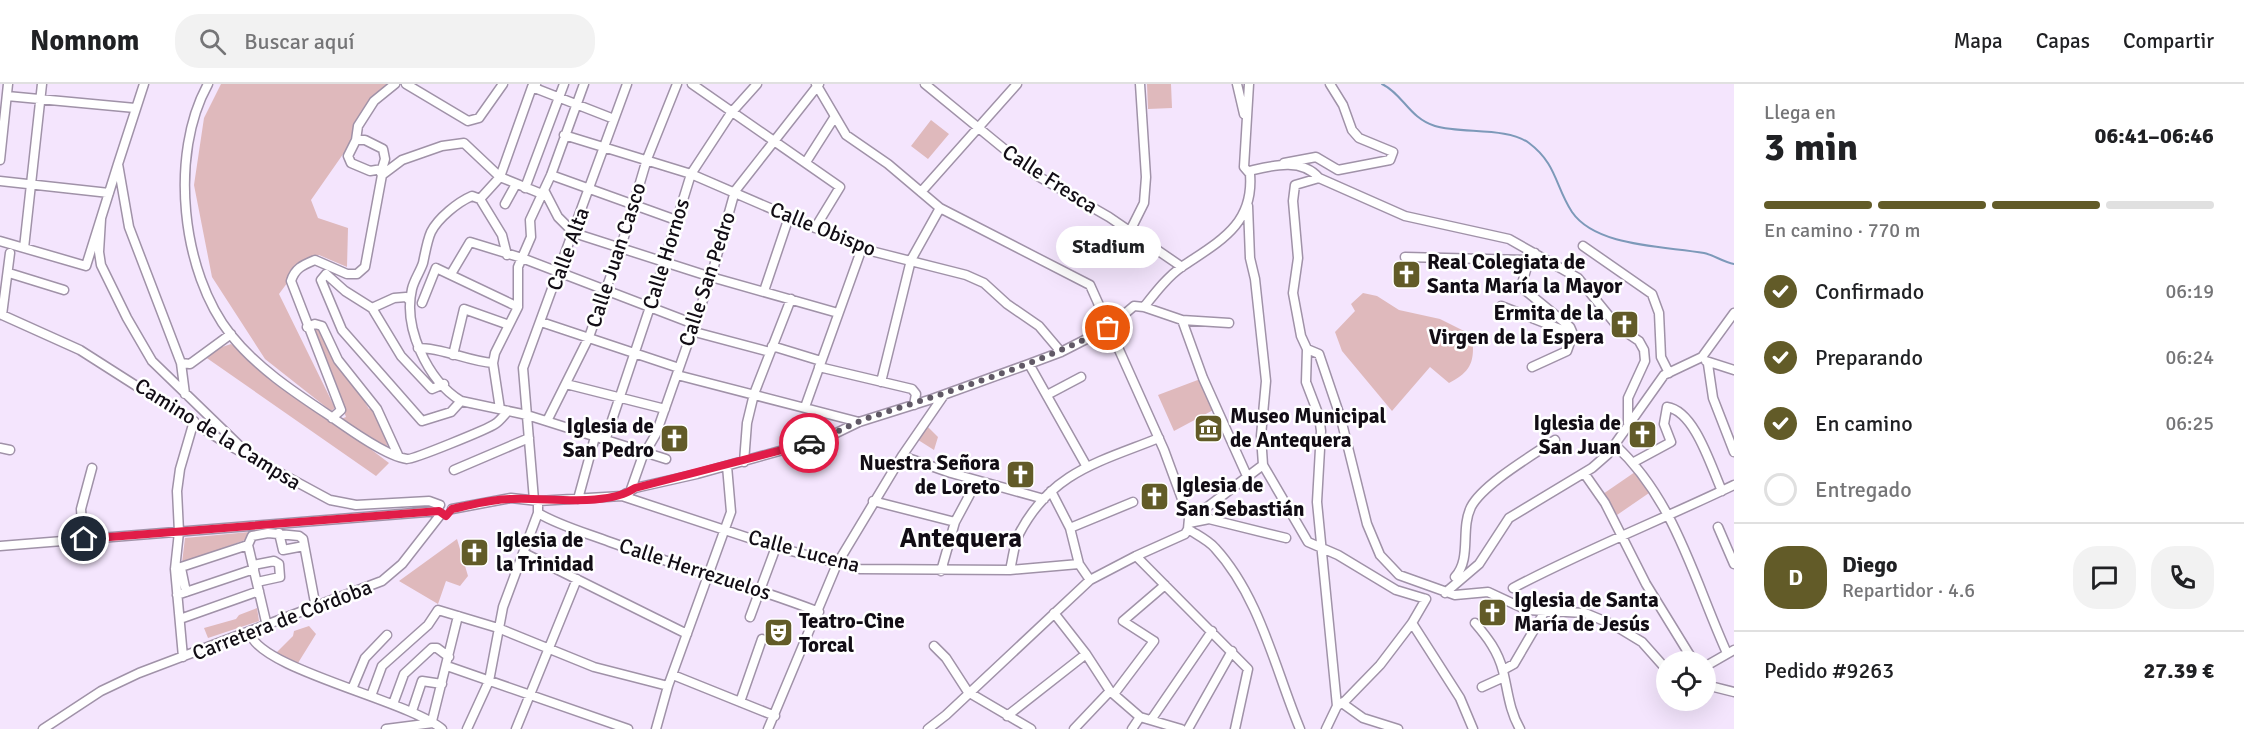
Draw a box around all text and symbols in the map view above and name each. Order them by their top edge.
search box [175,14,595,68]
text: Nomnom [30,24,139,58]
icon: search [196,25,229,58]
text: Buscar aquí [244,28,354,55]
text: Mapa [1953,28,2003,54]
text: Capas [2036,28,2090,54]
text: Compartir [2123,28,2214,54]
text: Llega en [1764,100,1836,125]
text: 06:41–06:46 [2095,122,2214,149]
text: 3 min [1764,123,1858,171]
street label: Calle Fresca [998,139,1102,219]
street label: Calle Juan Casco [580,179,652,331]
street label: Calle Hornos [637,195,695,313]
street label: Calle Obispo [766,196,880,262]
street label: Calle Alta [541,204,595,294]
street label: Calle San Pedro [673,208,741,350]
text: En camino · 770 m [1764,218,1921,243]
callout: Stadium [1056,226,1160,268]
text: Stadium [1072,234,1145,259]
place label: Real Colegiata de Santa María la Mayor [1427,249,1623,299]
church icon: Real Colegiata de Santa María la Mayor [1390,258,1422,290]
icon: check [1764,275,1797,308]
text: Confirmado [1815,278,1924,305]
text: 06:19 [2165,279,2214,304]
place label: Ermita de la Virgen de la Espera [1429,300,1604,350]
pin [1082,302,1133,353]
church icon: Ermita de la Virgen de la Espera [1609,309,1641,341]
icon: bag [1091,311,1124,344]
icon: check [1764,341,1797,374]
text: Preparando [1815,344,1923,371]
text: 06:24 [2165,345,2214,370]
street label: Camino de la Campsa [130,372,306,496]
place label: Museo Municipal de Antequera [1230,403,1387,453]
icon: check [1764,407,1797,440]
place label: Iglesia de San Juan [1534,410,1621,460]
text: En camino [1815,410,1913,437]
text: 06:25 [2165,411,2214,436]
museum icon: Museo Municipal de Antequera [1193,412,1225,444]
place label: Iglesia de San Pedro [563,413,654,463]
courier [779,413,839,473]
church icon: Iglesia de San Juan [1626,419,1658,451]
church icon: Iglesia de San Pedro [659,422,691,454]
icon: car [793,427,826,460]
place label: Nuestra Señora de Loreto [859,450,1000,500]
church icon: Nuestra Señora de Loreto [1005,459,1037,491]
place label: Iglesia de San Sebastián [1176,472,1304,522]
text: Entregado [1815,476,1912,503]
church icon: Iglesia de San Sebastián [1139,481,1171,513]
pin [58,513,109,564]
icon: home [67,522,100,555]
district label: Antequera [900,522,1022,555]
street label: Calle Lucena [745,524,863,578]
place label: Iglesia de la Trinidad [496,527,594,577]
street label: Calle Herrezuelos [616,532,774,606]
church icon: Iglesia de la Trinidad [459,536,491,568]
button: chat [2073,546,2136,609]
button: phone [2151,546,2214,609]
text: Diego [1842,551,1897,578]
text: D [1788,564,1803,591]
street label: Carretera de Córdoba [189,574,375,666]
text: Repartidor · 4.6 [1842,578,1975,603]
place label: Iglesia de Santa María de Jesús [1514,587,1659,637]
church icon: Iglesia de Santa María de Jesús [1477,596,1509,628]
place label: Teatro-Cine Torcal [799,608,905,658]
theatre icon: Teatro-Cine Torcal [762,617,794,649]
map controls [1656,651,1716,711]
button: locate [1656,651,1716,711]
text: Pedido #9263 [1764,657,1894,684]
text: 27.39 € [2143,657,2214,684]

